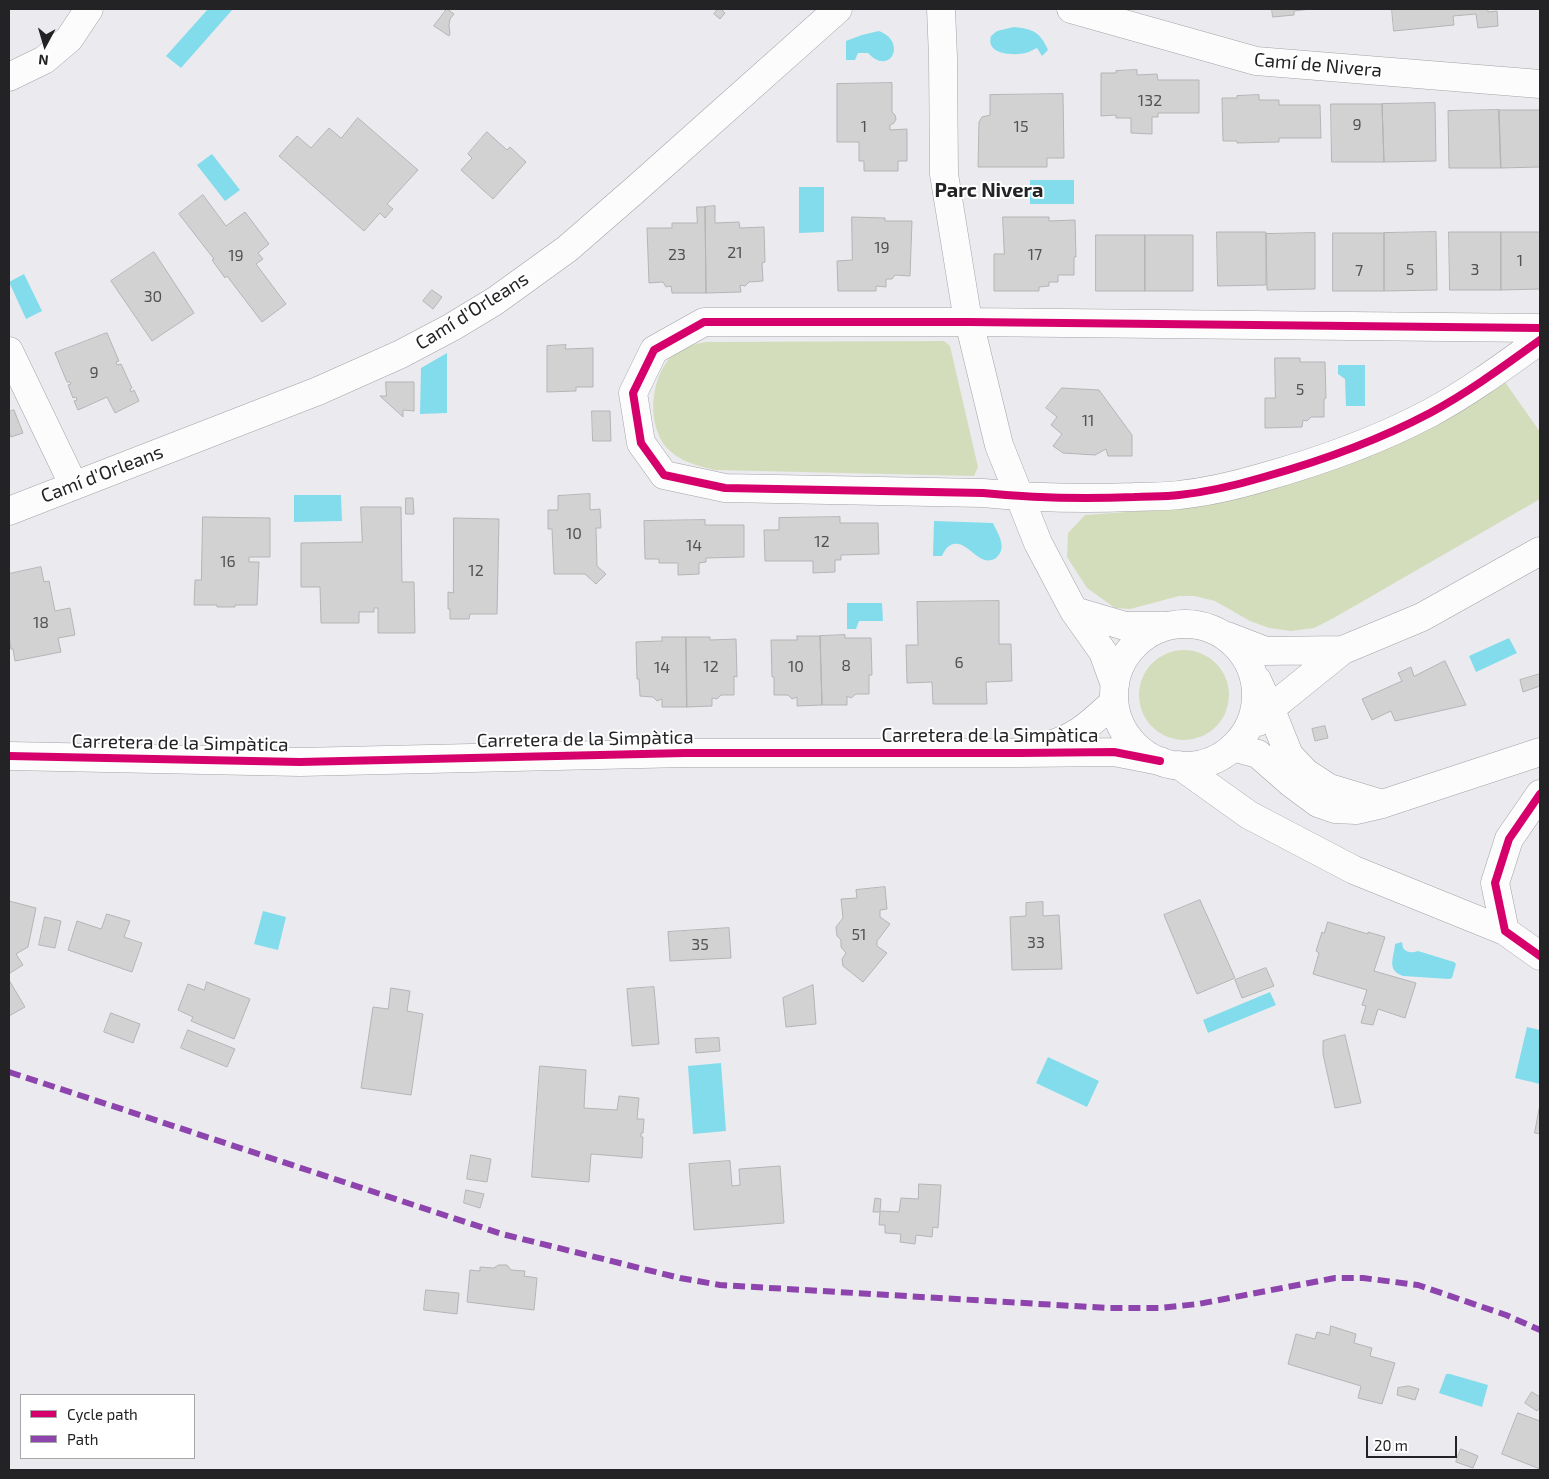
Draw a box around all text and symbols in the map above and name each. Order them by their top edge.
north arrow [20,20,70,70]
street label: Camí de Nivera [1253,48,1383,82]
text: N [37,51,49,69]
house number: 132 [1138,91,1162,111]
house number: 9 [1352,115,1362,135]
house number: 1 [861,117,867,137]
house number: 15 [1014,117,1028,137]
district label: Parc Nivera [935,178,1043,202]
house number: 19 [874,238,890,258]
house number: 21 [727,243,743,263]
house number: 23 [668,245,686,265]
house number: 17 [1028,245,1042,265]
house number: 19 [228,246,244,266]
house number: 1 [1517,251,1523,271]
house number: 5 [1406,260,1414,280]
house number: 3 [1471,260,1479,280]
house number: 7 [1355,261,1363,281]
street label: Camí d'Orleans [411,267,533,355]
house number: 30 [144,287,162,307]
house number: 9 [89,363,99,383]
house number: 5 [1296,380,1304,400]
house number: 11 [1082,411,1094,431]
street label: Camí d'Orleans [38,440,166,508]
house number: 10 [566,524,582,544]
house number: 12 [814,532,830,552]
house number: 14 [686,536,702,556]
house number: 16 [220,552,236,572]
house number: 12 [468,561,484,581]
house number: 18 [33,613,49,633]
house number: 6 [954,653,964,673]
house number: 8 [841,656,851,676]
house number: 12 [703,657,719,677]
house number: 10 [788,657,804,677]
house number: 14 [654,658,670,678]
street label: Carretera de la Simpàtica [882,725,1098,747]
street label: Carretera de la Simpàtica [476,726,694,752]
street label: Carretera de la Simpàtica [71,730,289,756]
house number: 51 [852,925,866,945]
house number: 33 [1027,933,1045,953]
house number: 35 [691,935,709,955]
legend [20,1394,195,1459]
text: Cycle path [67,1405,138,1423]
scale bar [1369,1426,1460,1458]
text: Path [67,1430,98,1448]
text: 20 m [1374,1436,1408,1454]

